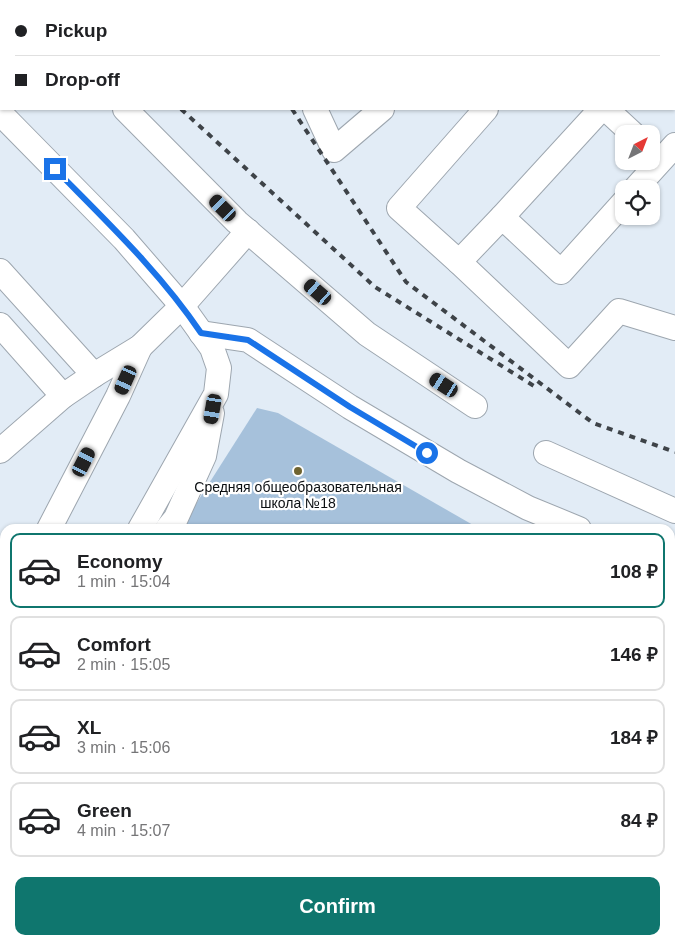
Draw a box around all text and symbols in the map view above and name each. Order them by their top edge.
text: Pickup [45,20,107,41]
text: Drop-off [45,69,120,90]
north arrow [615,125,660,170]
map controls [615,125,660,225]
route end [44,158,66,180]
button: locate [615,180,660,225]
car [207,192,238,224]
car [301,276,334,308]
car [113,363,138,397]
car [427,371,460,399]
car [203,393,222,425]
route start [416,442,438,464]
car [70,445,97,479]
marker: Средняя общеобразовательная школа №18 [292,465,304,477]
place label: Средняя общеобразовательная школа №18 [194,479,402,511]
icon: car [17,548,62,593]
text: Economy [77,551,163,572]
text: 108 ₽ [610,561,658,582]
text: 1 min · 15:04 [77,573,170,590]
icon: car [17,631,62,676]
text: Comfort [77,634,151,655]
text: 146 ₽ [610,644,658,665]
text: 2 min · 15:05 [77,656,170,673]
icon: car [17,714,62,759]
text: XL [77,717,101,738]
text: 184 ₽ [610,727,658,748]
text: 3 min · 15:06 [77,739,170,756]
icon: car [17,797,62,842]
text: Green [77,800,132,821]
text: 84 ₽ [621,810,658,831]
text: 4 min · 15:07 [77,822,170,839]
button: Confirm [15,877,660,935]

